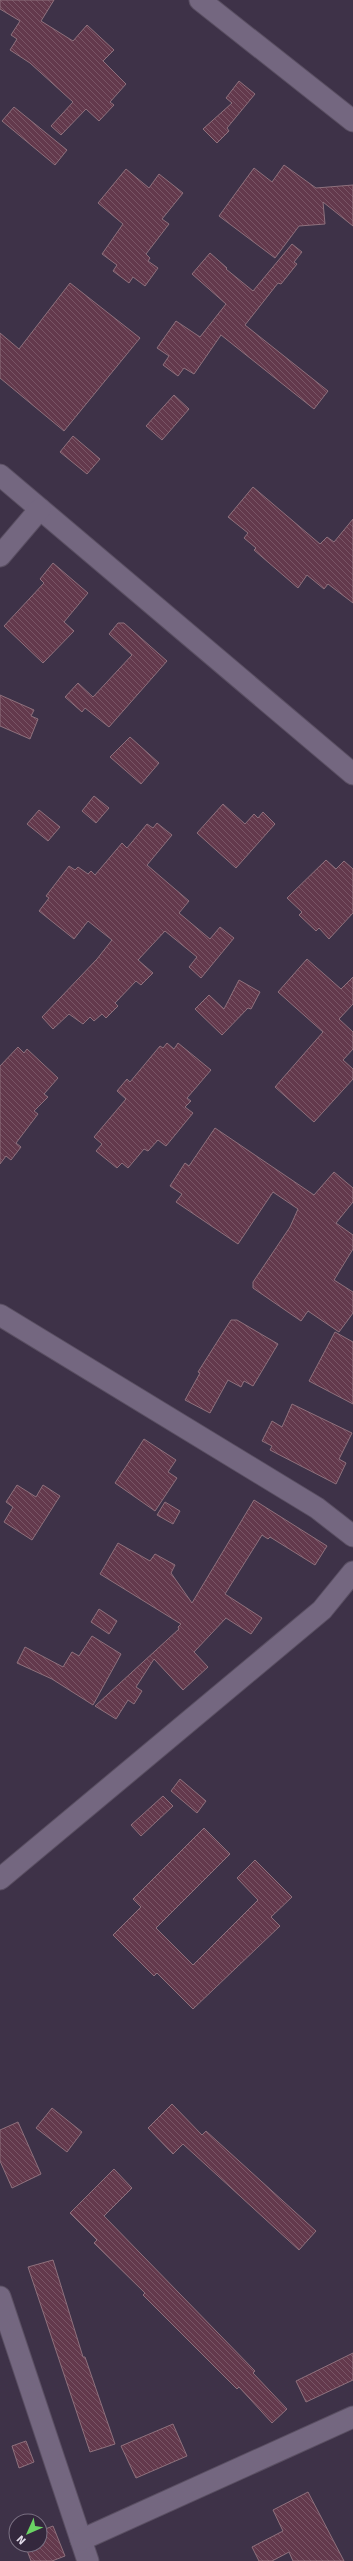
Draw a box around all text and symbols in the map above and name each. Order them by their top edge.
north arrow [8,2513,48,2553]
text: N [14,2532,29,2547]

